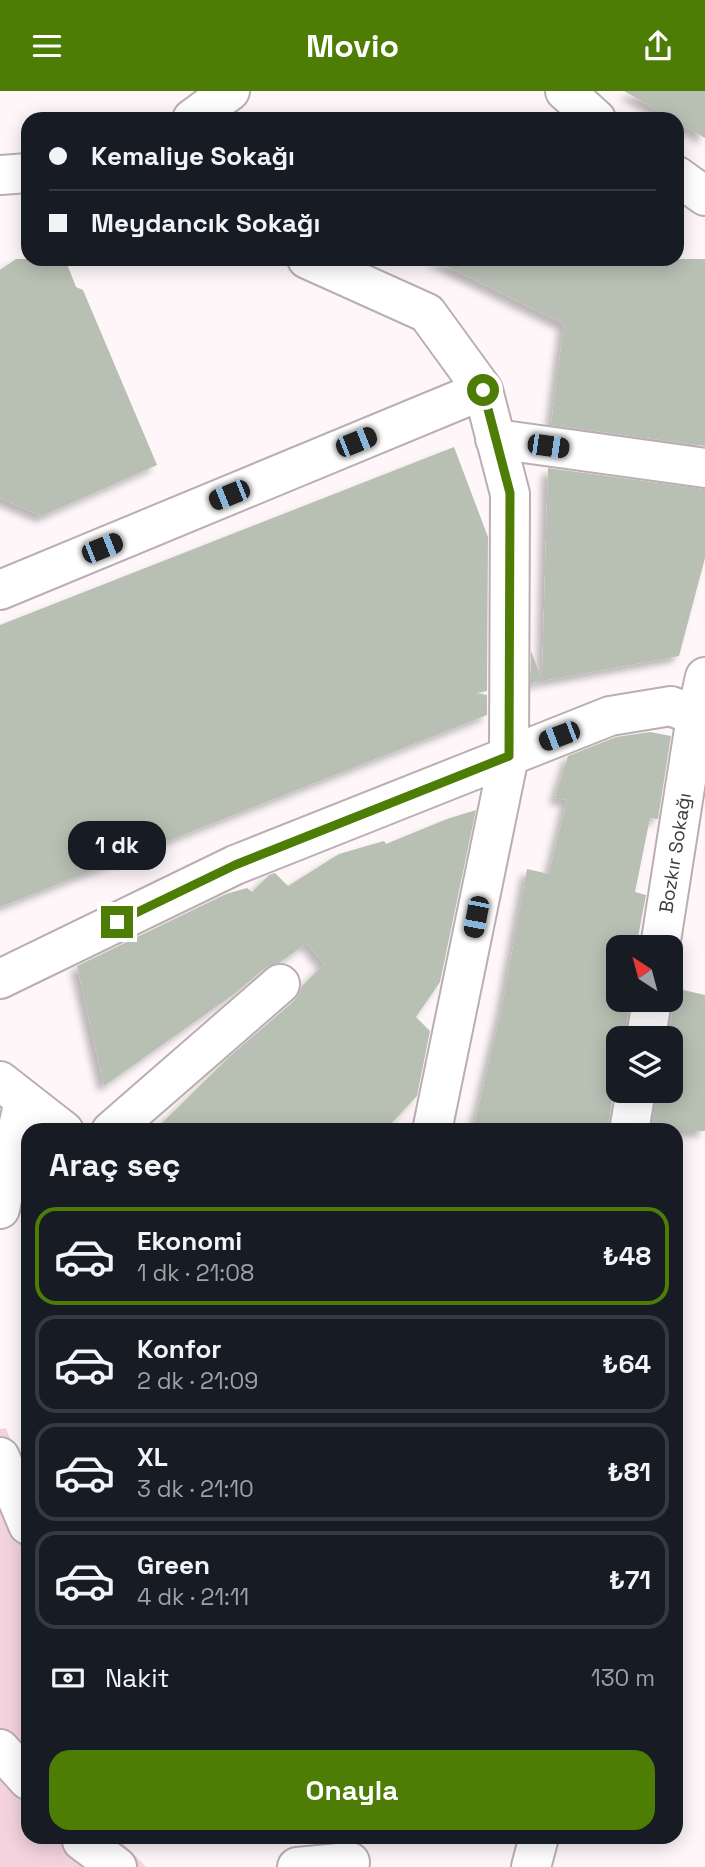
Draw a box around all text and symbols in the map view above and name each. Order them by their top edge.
text: Movio [306,26,399,66]
icon: menu [28,27,66,65]
icon: share [639,27,677,65]
text: Kemaliye Sokağı [91,139,295,173]
text: Meydancık Sokağı [91,206,320,240]
route start [467,374,499,406]
car [333,424,380,460]
car [526,433,571,459]
car [206,477,253,513]
car [79,530,126,566]
car [536,719,583,753]
street label: Bozkır Sokağı [653,791,697,915]
callout: 1 dk [68,821,166,869]
text: 1 dk [95,830,139,860]
car [462,894,491,940]
route end [101,906,133,938]
north arrow [606,935,682,1011]
map controls [606,935,683,1103]
button: layers [606,1026,683,1103]
text: Araç seç [49,1145,181,1185]
text: Ekonomi [137,1224,242,1258]
icon: car [53,1225,116,1288]
text: ₺48 [603,1239,651,1273]
text: 1 dk · 21:08 [137,1258,254,1288]
text: Konfor [137,1332,222,1366]
icon: car [53,1333,116,1396]
text: ₺64 [602,1347,651,1381]
text: 2 dk · 21:09 [137,1366,258,1396]
text: XL [137,1440,168,1474]
icon: car [53,1441,116,1504]
text: ₺81 [608,1455,651,1489]
text: 3 dk · 21:10 [137,1474,254,1504]
text: Green [137,1548,210,1582]
icon: car [53,1549,116,1612]
text: ₺71 [609,1563,651,1597]
text: 4 dk · 21:11 [137,1582,249,1612]
icon: cash [49,1659,87,1697]
text: Nakit [105,1661,170,1695]
text: 130 m [591,1663,655,1693]
button: Onayla [49,1750,655,1830]

